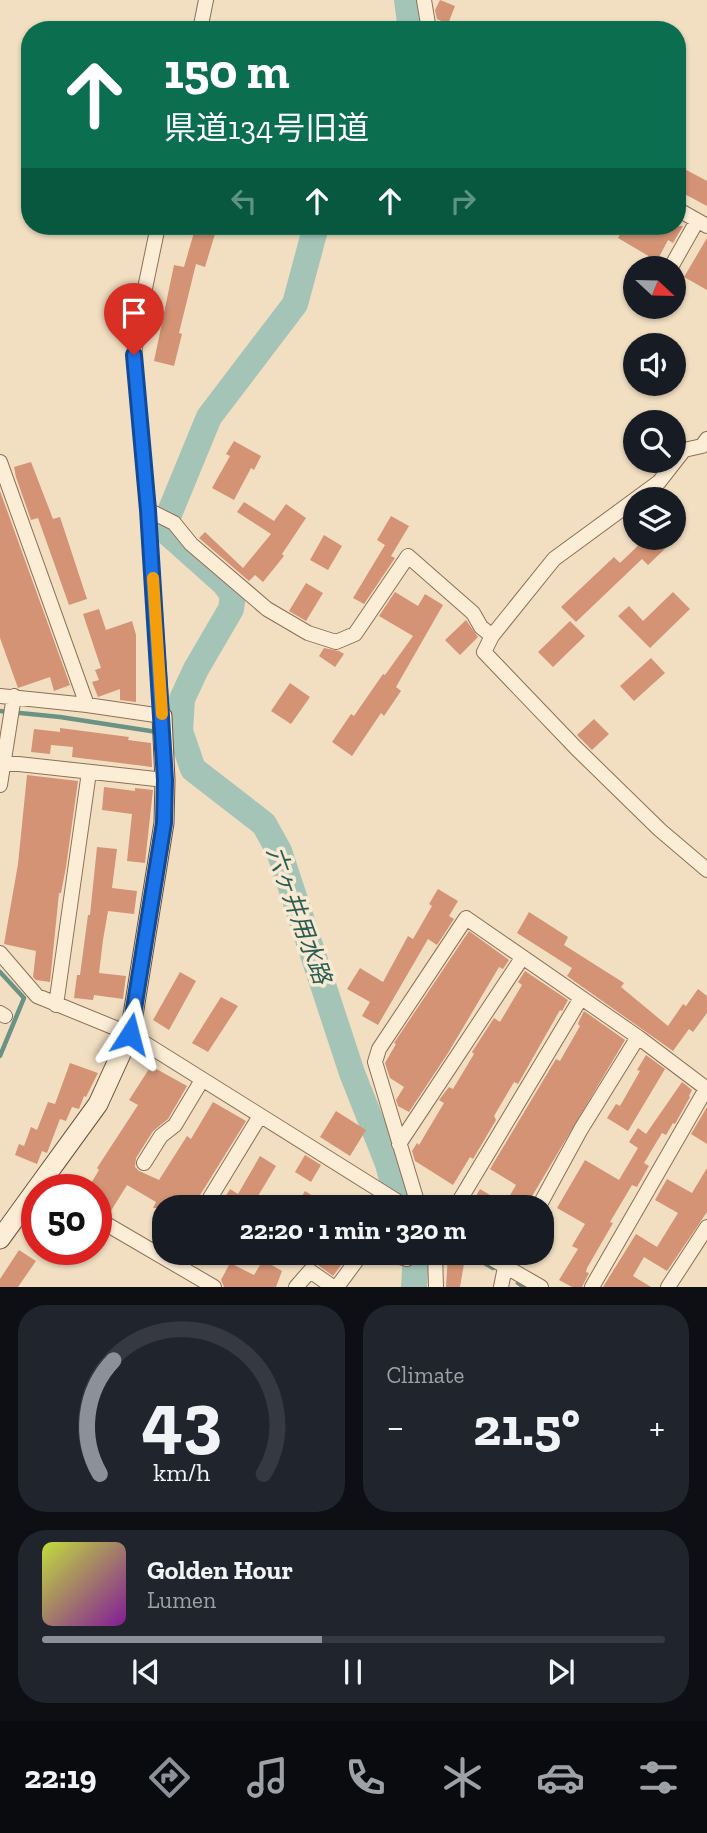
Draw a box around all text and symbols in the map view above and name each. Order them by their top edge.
text: 150 m [164,42,290,101]
icon: ahead [49,49,140,140]
text: 県道134号旧道 [164,109,369,147]
icon: left [225,182,263,220]
icon: ahead [298,182,336,220]
icon: ahead [371,182,409,220]
icon: right [444,182,482,220]
north arrow [623,256,686,318]
map controls [623,256,686,550]
pin [104,283,164,355]
icon: arrive [115,294,153,332]
button: sound [623,333,686,396]
button: search [623,410,686,473]
button: layers [623,487,686,550]
water label: 六ヶ井用水路 [261,842,338,989]
position arrow [93,997,167,1071]
speed limit sign: 50 [21,1174,112,1265]
text: 22:20 · 1 min · 320 m [240,1214,466,1246]
text: Climate [387,1361,464,1389]
text: 43 [141,1376,221,1464]
text: 21.5° [473,1396,580,1458]
text: − [387,1404,404,1450]
text: + [649,1404,665,1450]
text: km/h [153,1457,210,1487]
text: Golden Hour [147,1554,293,1586]
text: Lumen [147,1586,216,1614]
icon: previous [127,1653,165,1691]
icon: pause [334,1653,372,1691]
icon: next [542,1653,580,1691]
icon: directions [145,1753,194,1802]
icon: music [243,1753,292,1802]
icon: phone [341,1753,390,1802]
icon: climate [438,1753,487,1802]
icon: car [536,1753,585,1802]
icon: filters [634,1753,683,1802]
text: 22:19 [24,1758,97,1796]

